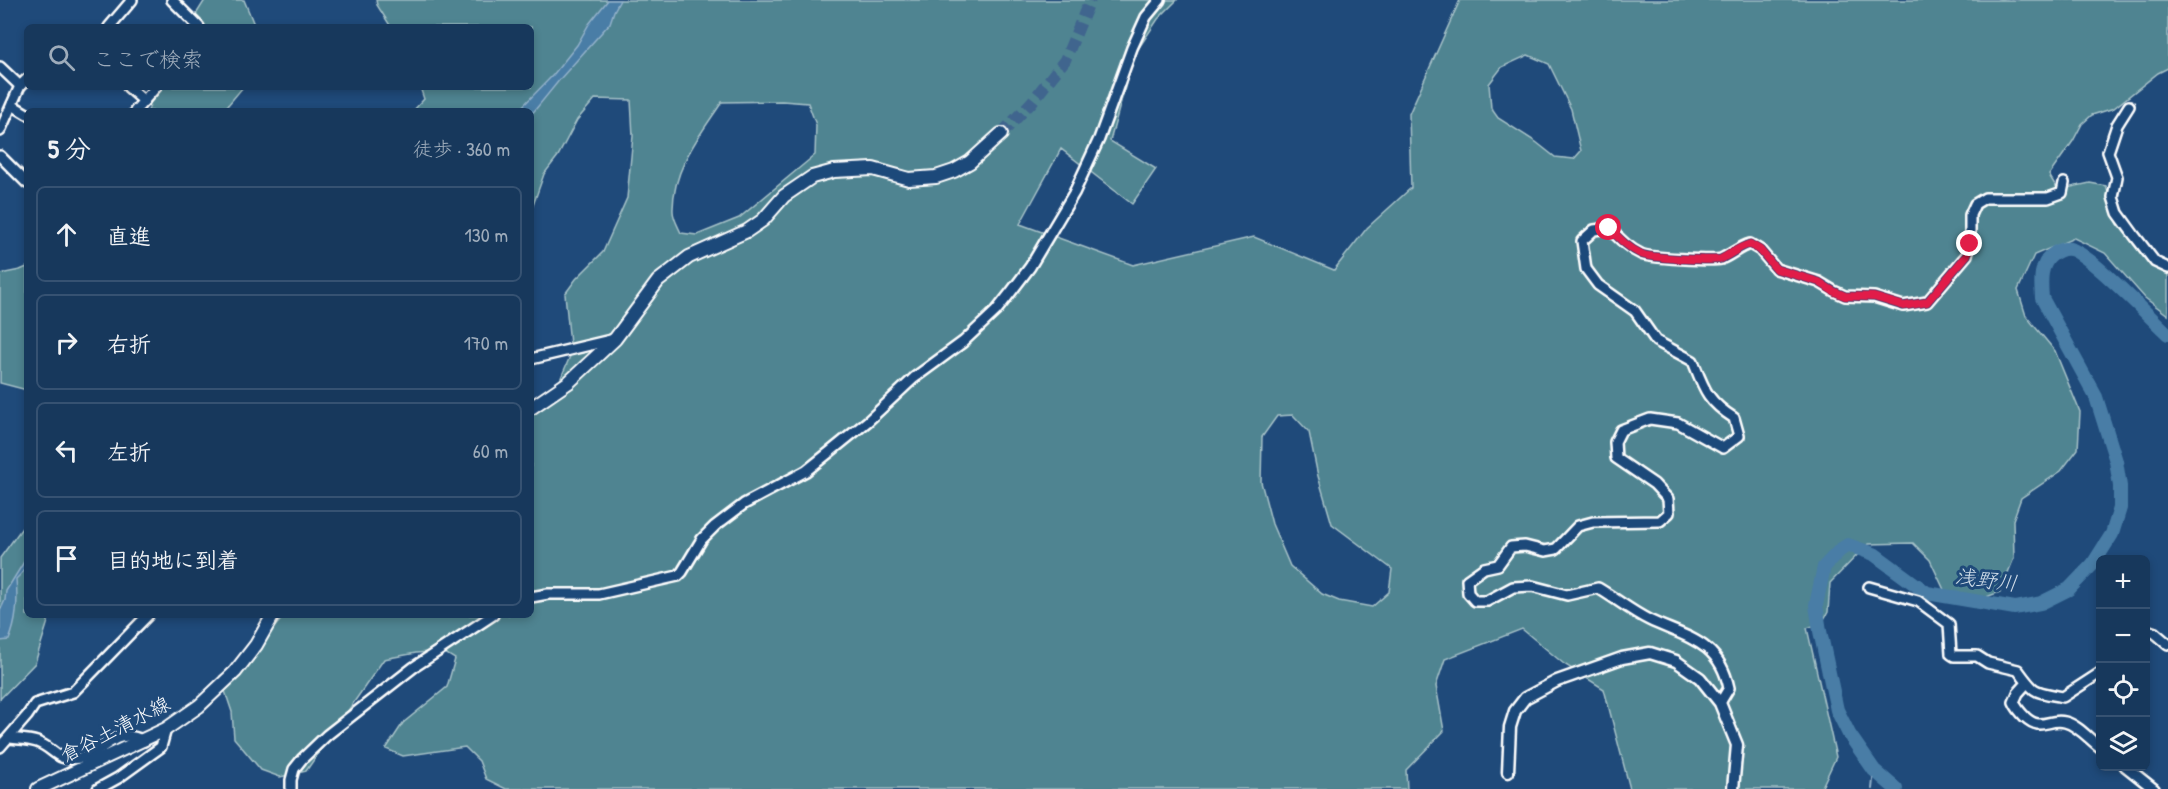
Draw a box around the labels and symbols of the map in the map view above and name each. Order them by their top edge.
route start [1595,214,1621,240]
route end [1956,230,1982,256]
water label: 浅野川 [1953,561,2019,598]
street label: 倉谷土清水線 [55,689,174,768]

